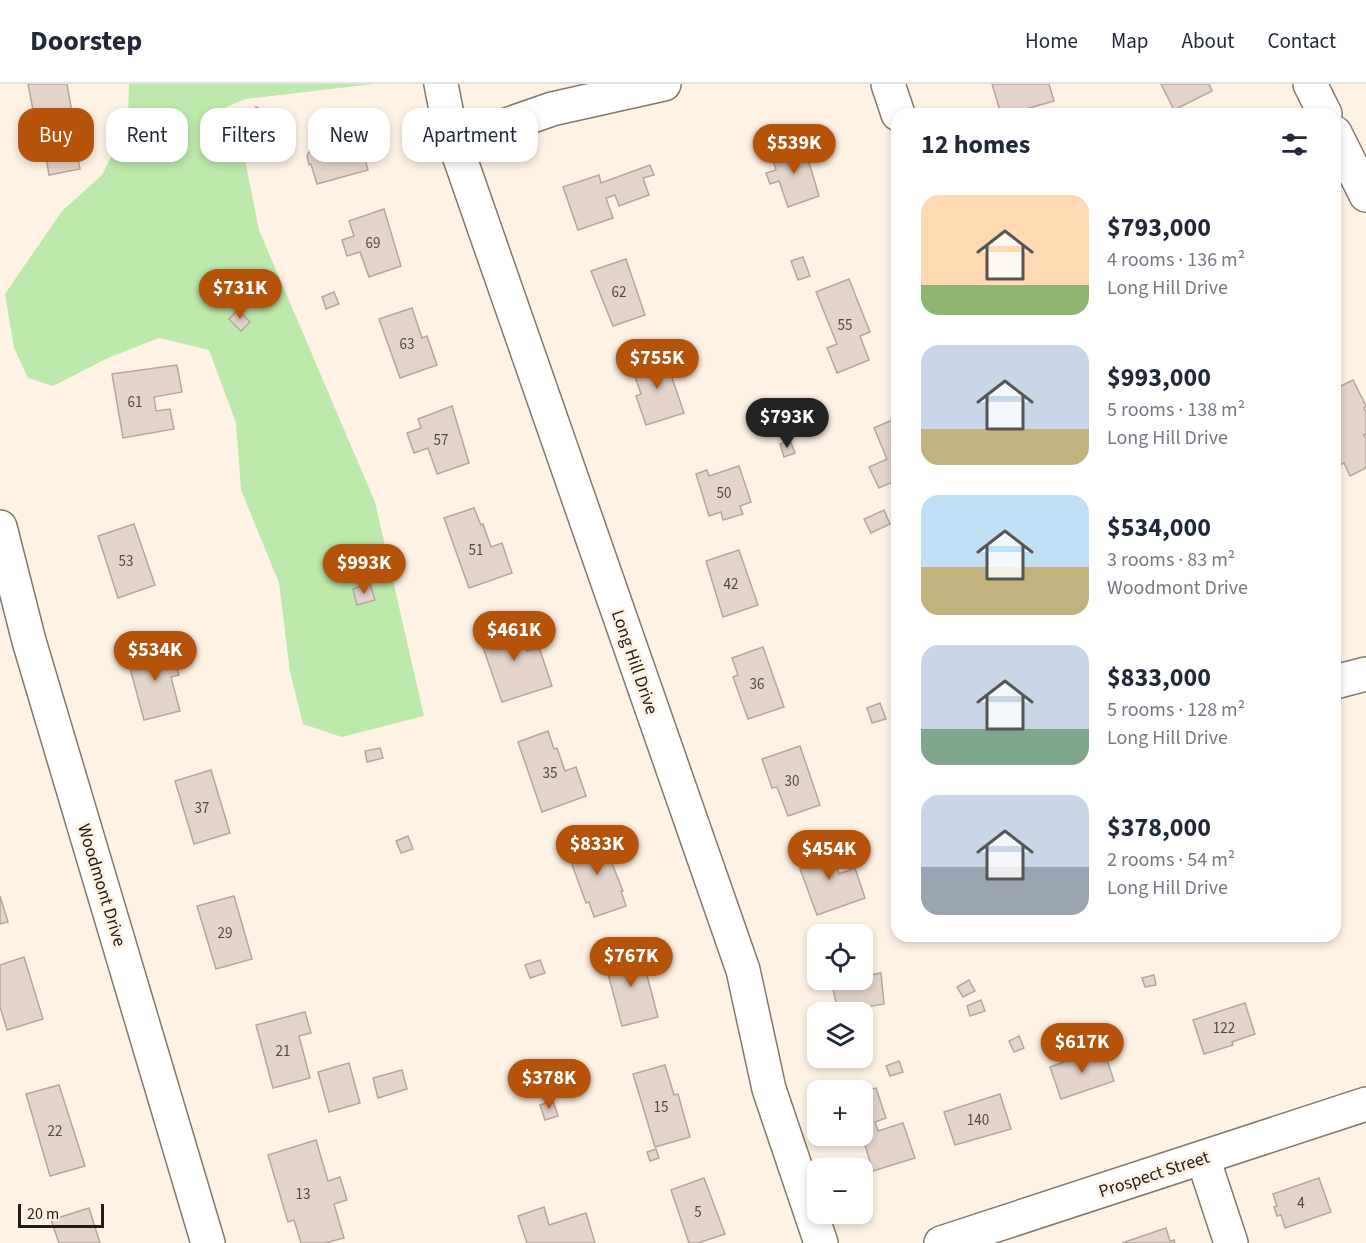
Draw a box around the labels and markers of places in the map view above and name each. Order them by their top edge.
pin: $539K [752,124,836,175]
pin: $731K [198,269,282,320]
pin: $755K [615,339,699,390]
pin: $793K [745,398,829,449]
pin: $993K [322,544,406,595]
pin: $461K [472,611,556,662]
pin: $534K [113,631,197,682]
pin: $833K [555,825,639,876]
pin: $454K [787,830,871,881]
pin: $767K [589,937,673,988]
pin: $617K [1040,1023,1124,1074]
pin: $378K [507,1059,591,1110]

